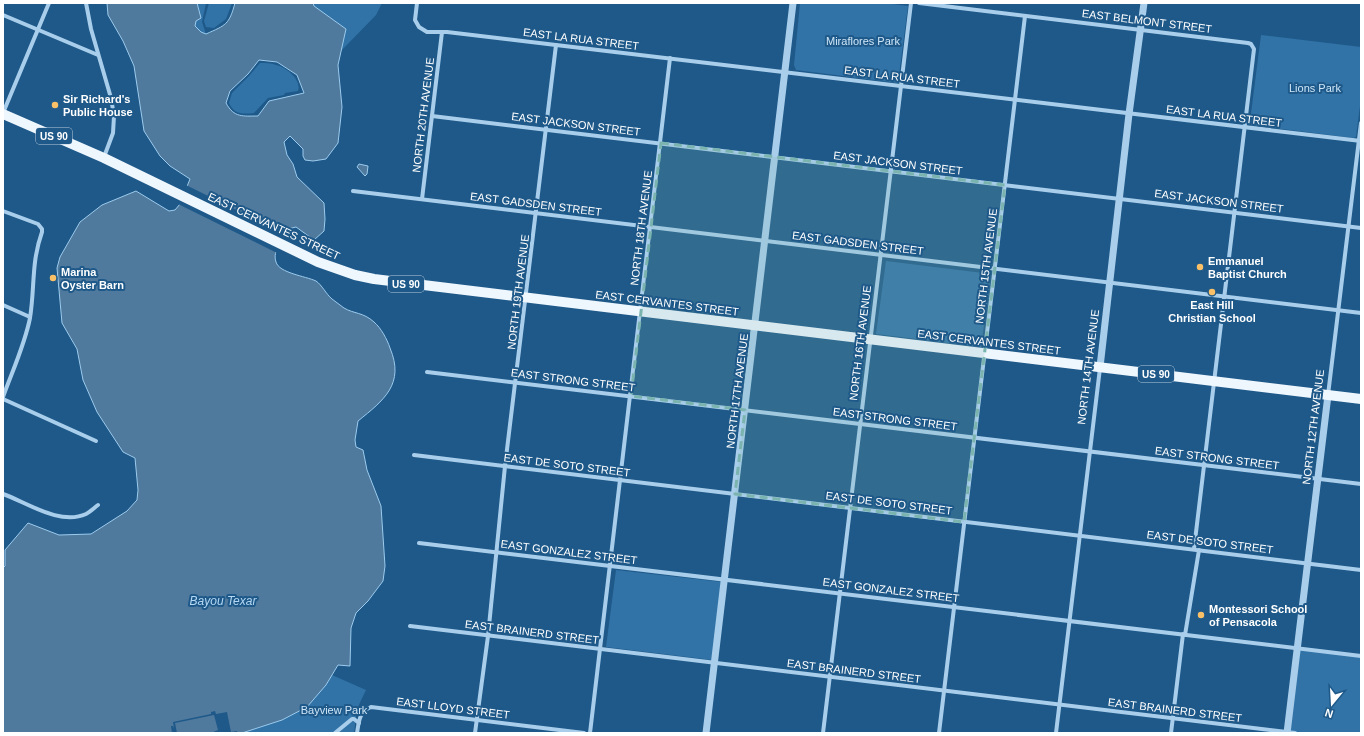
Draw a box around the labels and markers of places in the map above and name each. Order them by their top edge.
place label: Sir Richard's Public House [63,93,133,118]
marker: Sir Richard's Public House [50,100,60,110]
place label: Emmanuel Baptist Church [1208,255,1287,280]
marker: Emmanuel Baptist Church [1195,262,1205,272]
place label: Marina Oyster Barn [61,266,124,291]
marker: Marina Oyster Barn [48,273,58,283]
marker: East Hill Christian School [1207,287,1217,297]
place label: East Hill Christian School [1168,299,1256,324]
place label: Montessori School of Pensacola [1209,603,1307,628]
marker: Montessori School of Pensacola [1196,610,1206,620]

